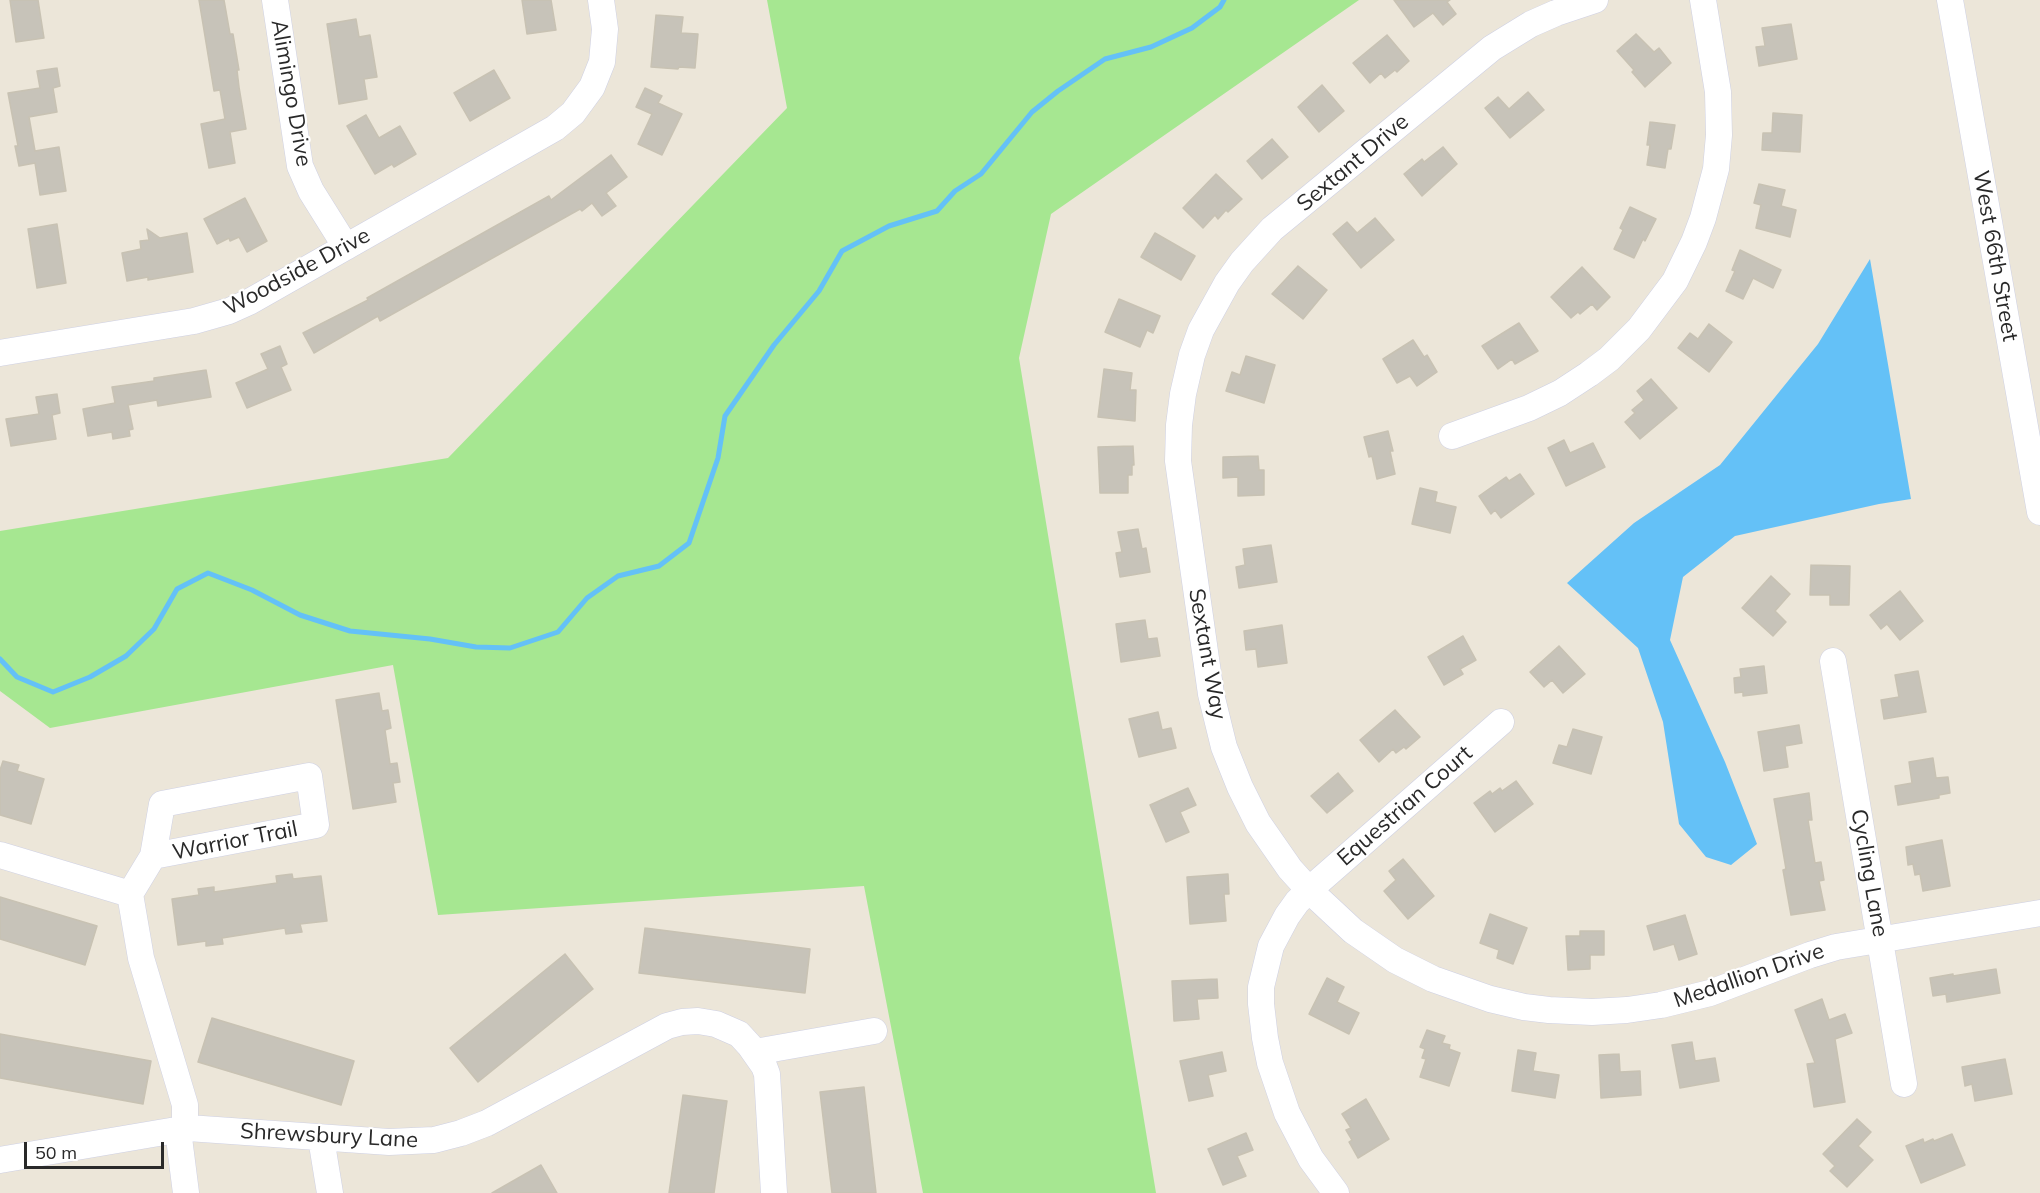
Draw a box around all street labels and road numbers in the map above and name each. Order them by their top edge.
street label: Alimingo Drive [265,17,317,169]
street label: Sextant Drive [1292,109,1414,217]
street label: West 66th Street [1967,169,2023,343]
street label: Woodside Drive [219,222,375,322]
street label: Sextant Way [1182,586,1232,722]
street label: Equestrian Court [1332,740,1478,872]
street label: Cycling Lane [1845,807,1893,939]
street label: Warrior Trail [170,816,300,866]
street label: Medallion Drive [1670,938,1828,1014]
street label: Shrewsbury Lane [239,1118,419,1154]

